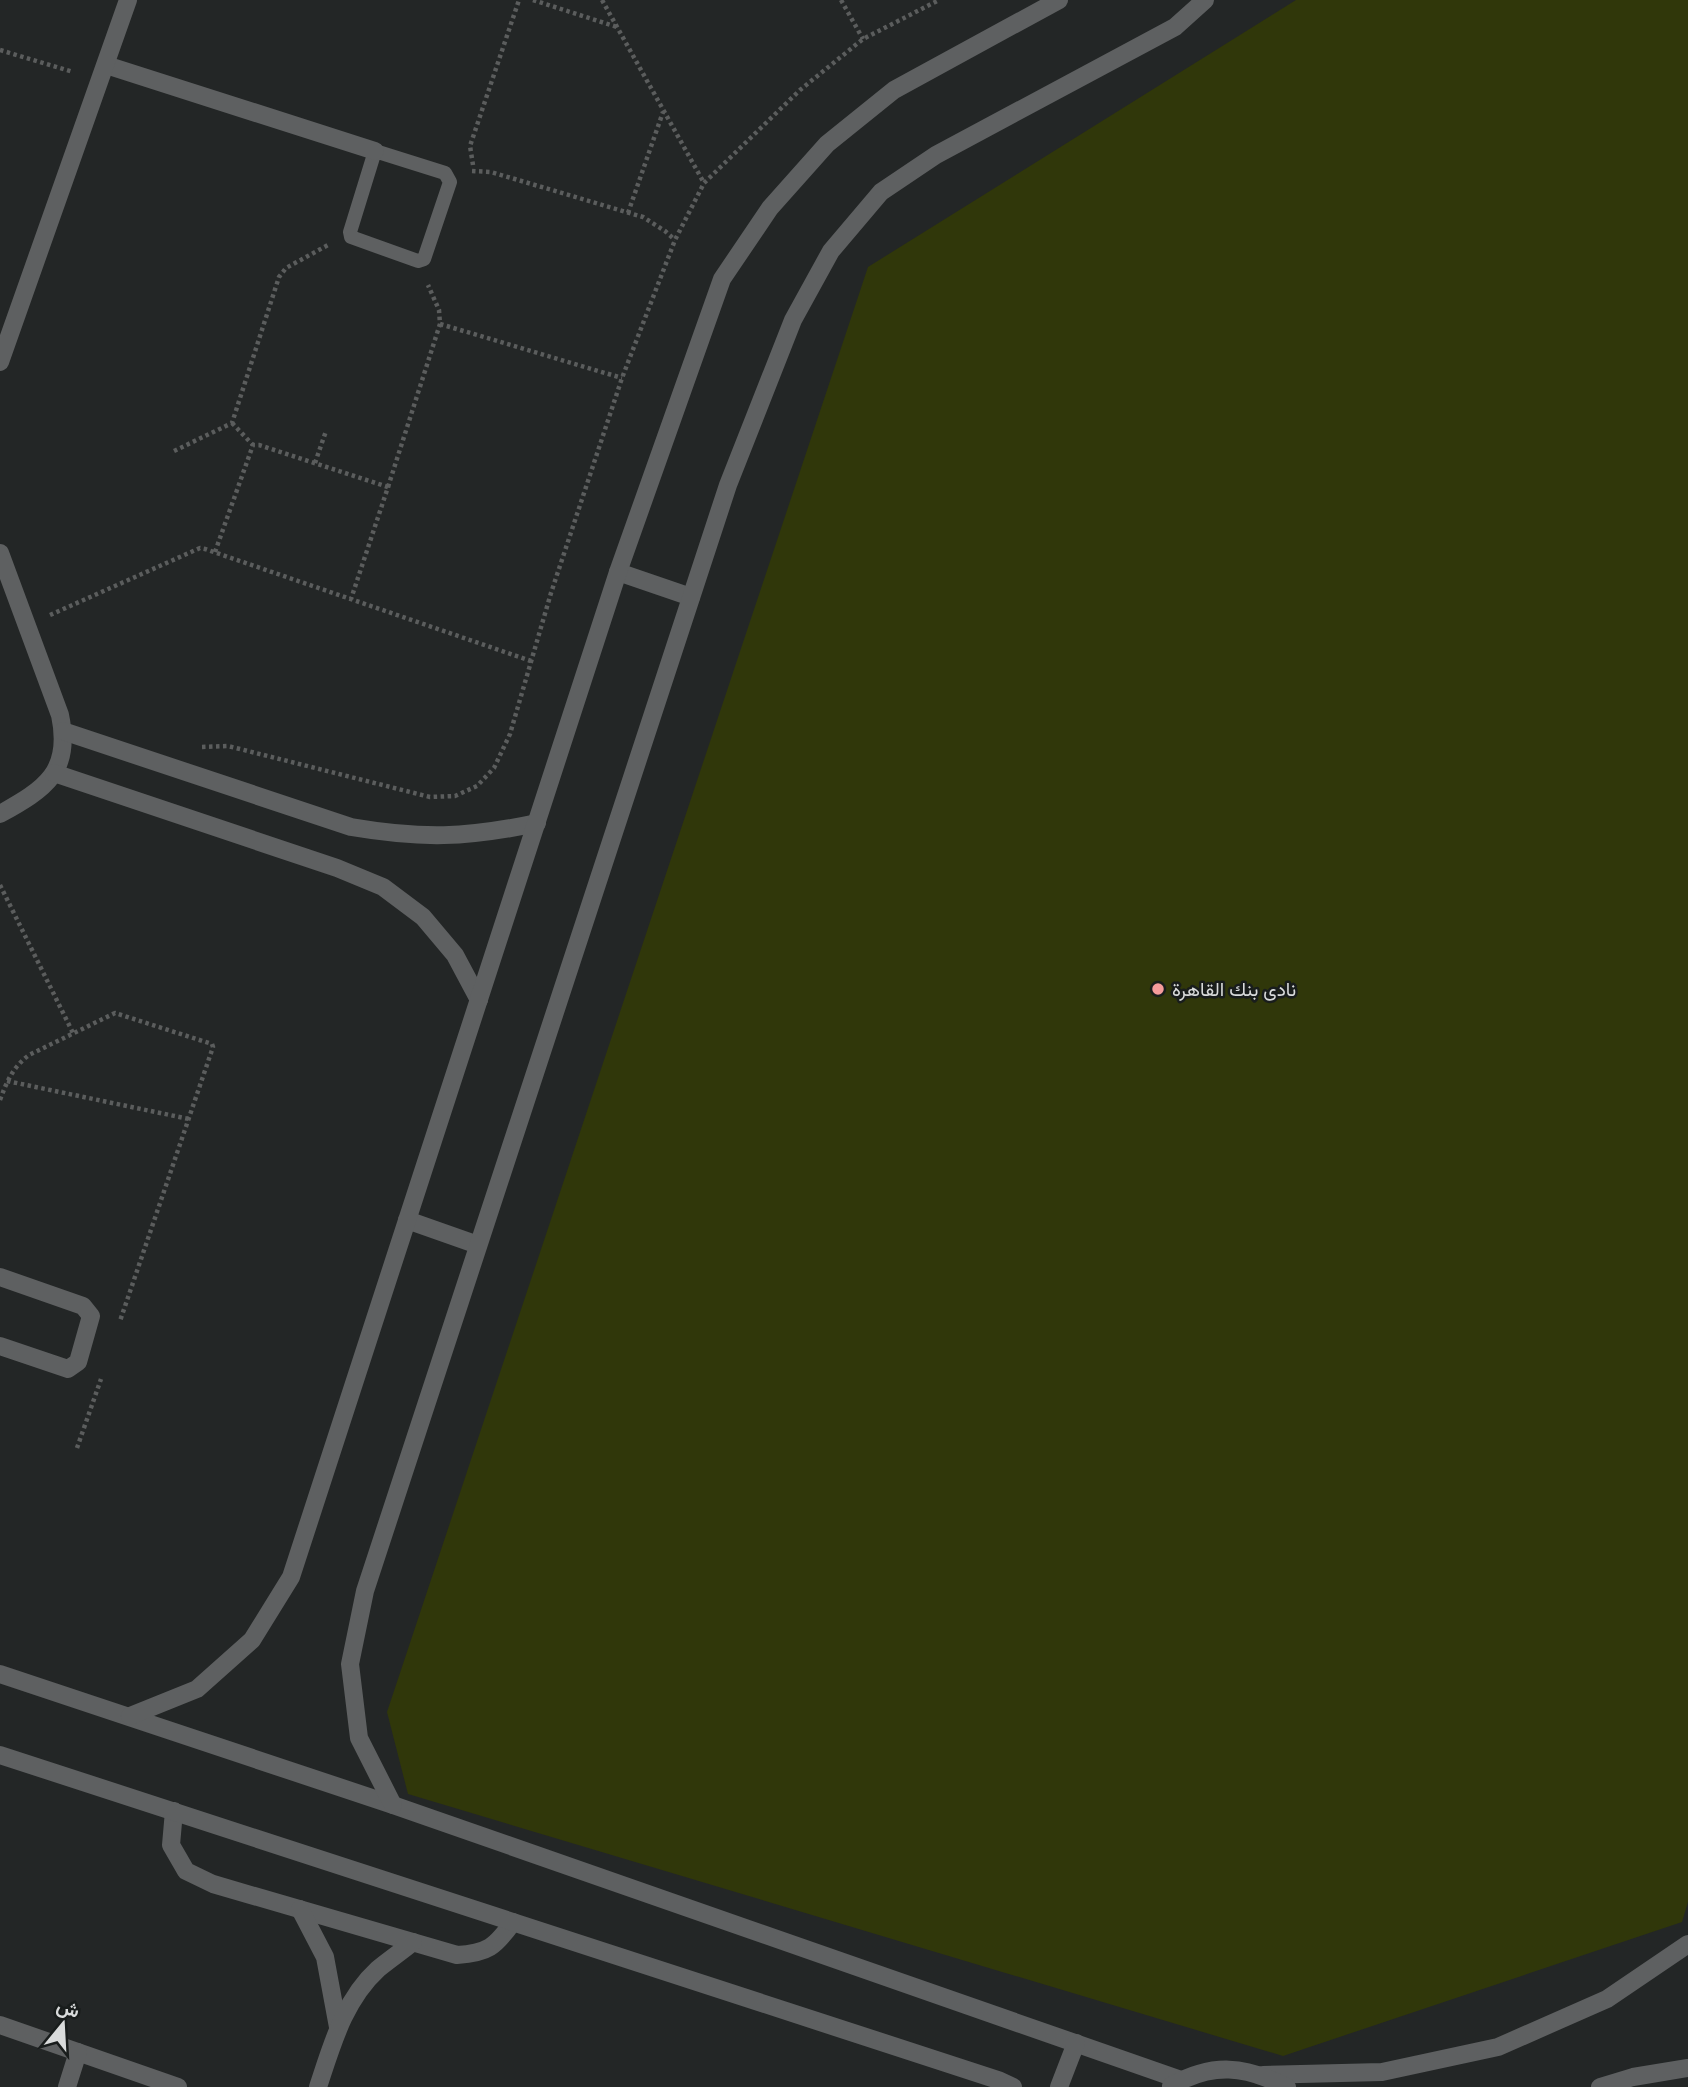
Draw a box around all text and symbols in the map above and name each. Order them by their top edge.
place label: نادى بنك القاهرة [1172,976,1296,1002]
marker: نادى بنك القاهرة [1150,981,1166,997]
north arrow [28,1989,98,2059]
text: ش [53,1992,83,2024]

